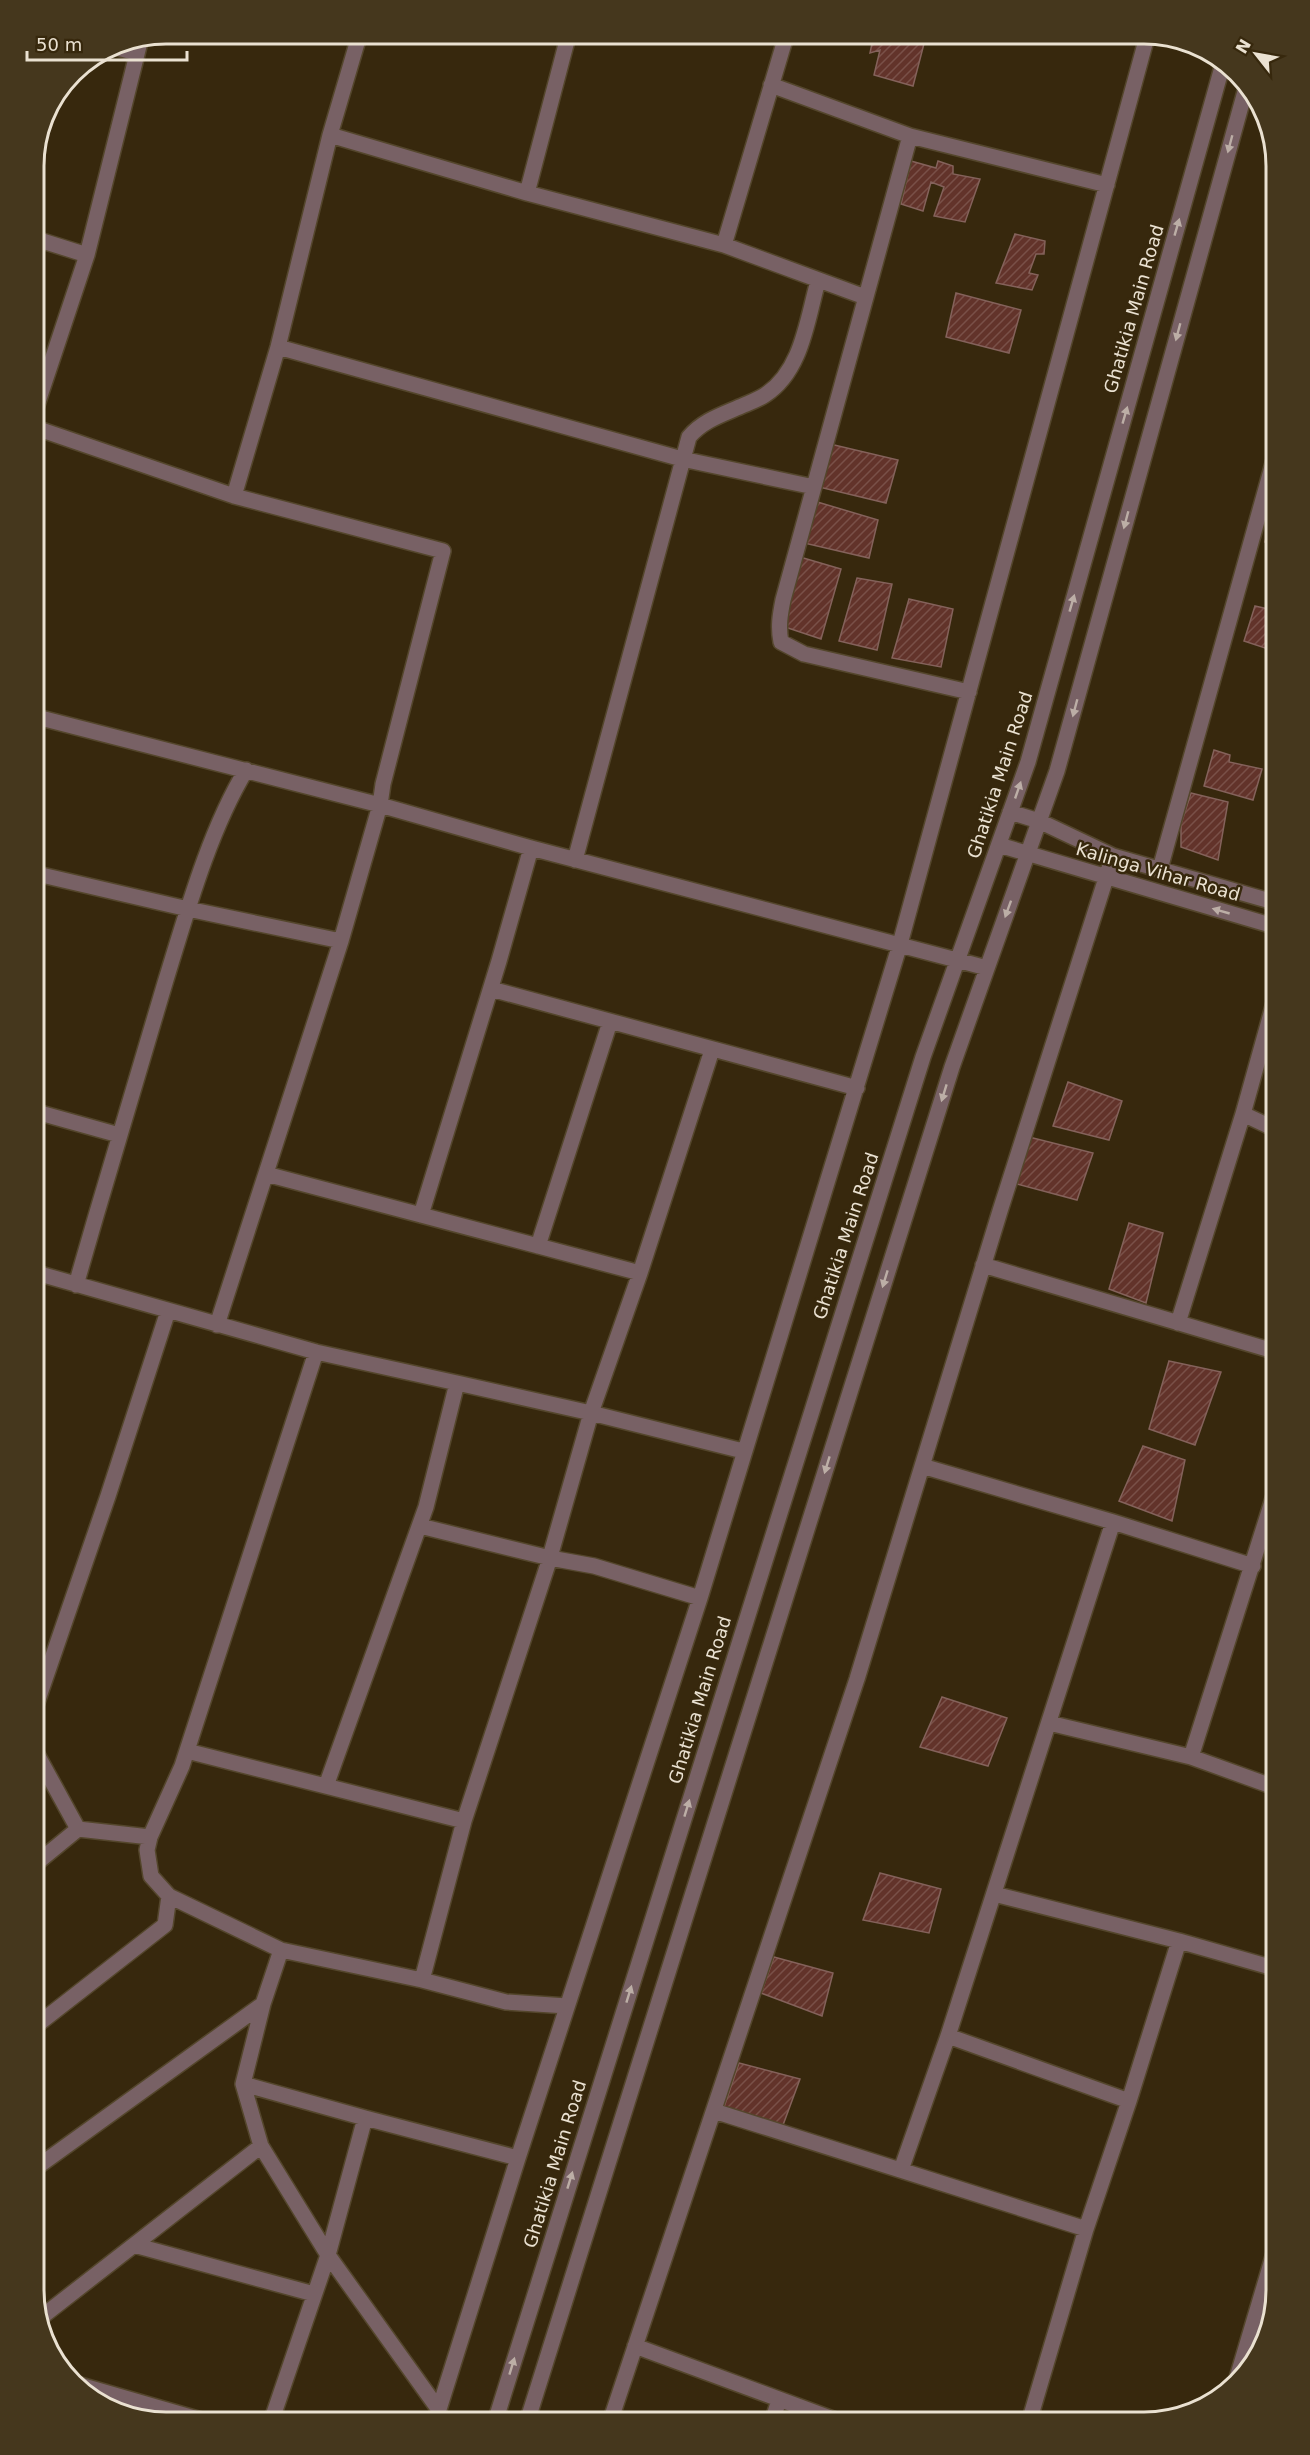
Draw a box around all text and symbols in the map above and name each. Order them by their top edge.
scale bar [27,24,188,62]
north arrow [1226,24,1286,84]
text: 50 m [36,34,82,55]
text: N [1232,36,1255,57]
one-way arrow [1225,135,1234,153]
one-way arrow [1173,218,1182,236]
street label: Ghatikia Main Road [1099,222,1168,396]
one-way arrow [1173,323,1183,341]
one-way arrow [1120,406,1130,424]
one-way arrow [1121,511,1131,529]
one-way arrow [1068,594,1077,612]
street label: Ghatikia Main Road [963,689,1036,861]
one-way arrow [1069,699,1079,717]
one-way arrow [1013,781,1023,799]
street label: Kalinga Vihar Road [1074,838,1243,905]
one-way arrow [1003,900,1013,918]
one-way arrow [1212,906,1230,915]
one-way arrow [939,1084,948,1102]
street label: Ghatikia Main Road [809,1150,882,1322]
one-way arrow [880,1270,889,1288]
one-way arrow [821,1456,831,1474]
street label: Ghatikia Main Road [664,1613,735,1786]
one-way arrow [683,1799,692,1817]
one-way arrow [624,1985,634,2003]
street label: Ghatikia Main Road [519,2077,590,2250]
one-way arrow [566,2171,575,2189]
one-way arrow [508,2357,517,2375]

